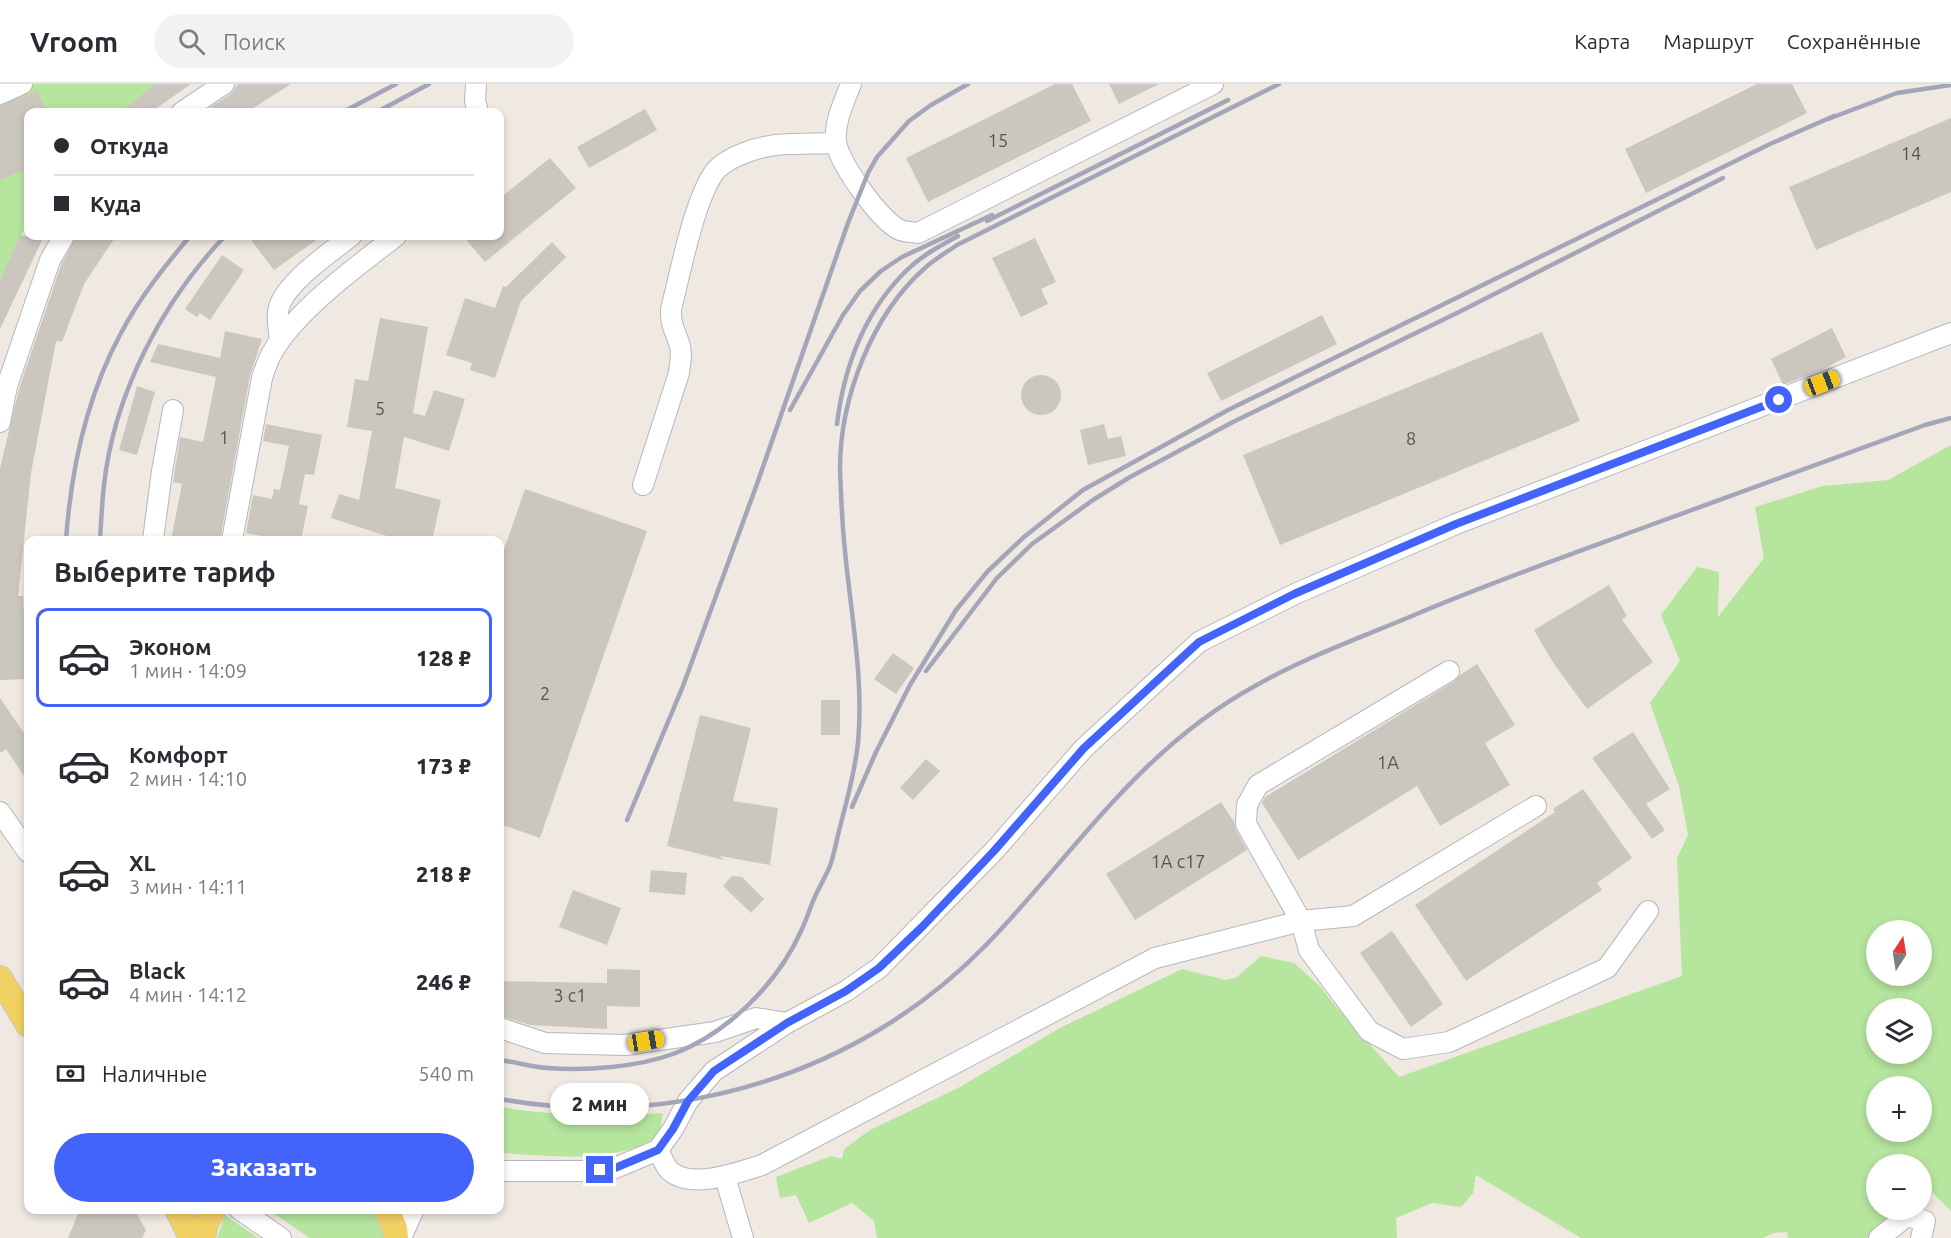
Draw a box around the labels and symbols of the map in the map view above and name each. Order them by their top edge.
house number: 15 [988,130,1008,150]
house number: 14 [1901,143,1921,163]
car [1802,368,1842,398]
route start [1765,386,1792,413]
house number: 5 [375,398,385,418]
house number: 1 [219,427,229,447]
house number: 8 [1406,428,1416,448]
house number: 2 [540,683,550,703]
house number: 1А [1377,752,1399,772]
house number: 1А с17 [1151,851,1205,871]
north arrow [1866,920,1932,986]
house number: 3 с1 [554,985,586,1005]
car [627,1029,665,1053]
callout: 2 мин [550,1083,650,1125]
route end [586,1156,613,1183]

